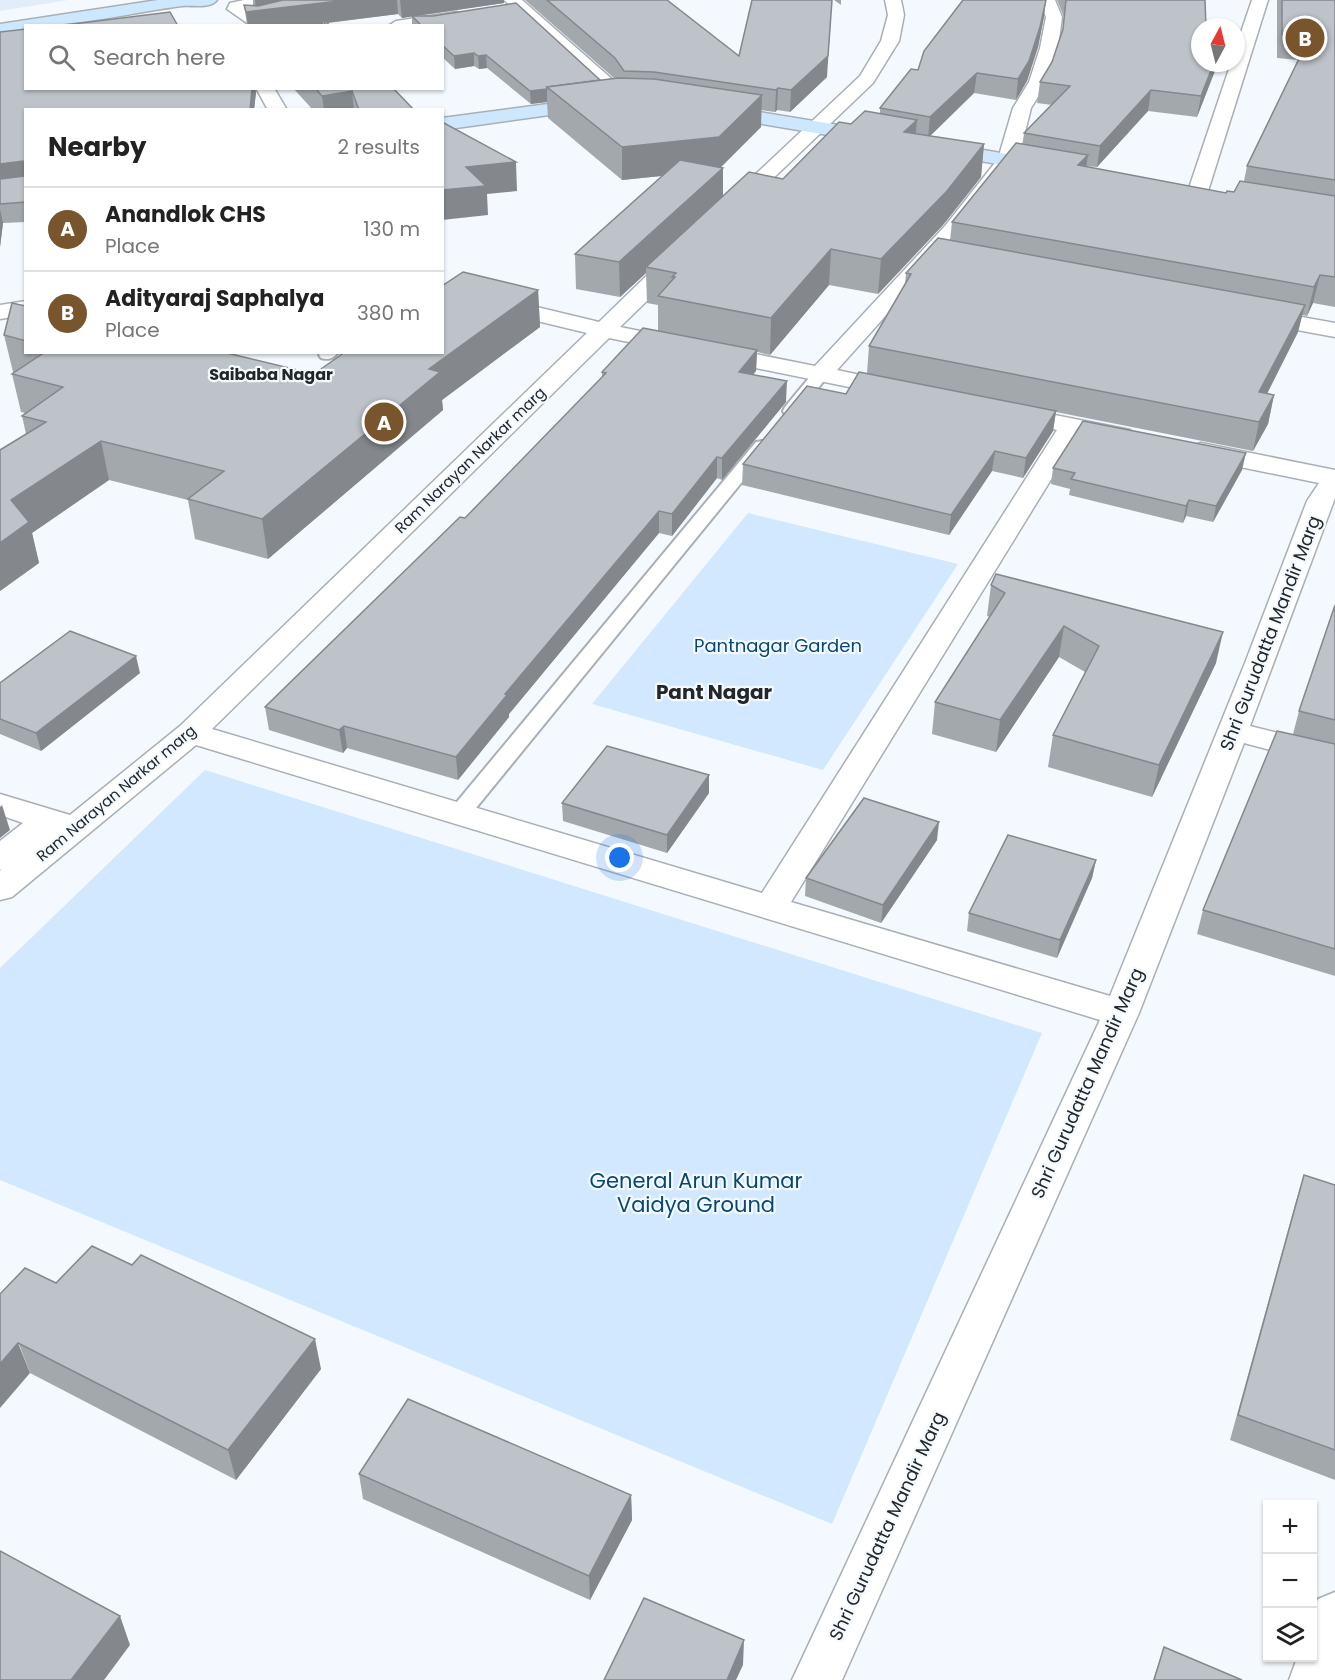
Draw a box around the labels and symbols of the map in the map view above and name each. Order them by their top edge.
pin: B [1286,15,1324,60]
north arrow [1191,18,1245,72]
district label: Saibaba Nagar [209,363,333,386]
street label: Ram Narayan Narkar marg [390,382,550,538]
pin: A [364,400,404,444]
street label: Shri Gurudatta Mandir Marg [1214,512,1326,754]
park label: Pantnagar Garden [694,633,862,658]
district label: Pant Nagar [656,678,773,706]
street label: Ram Narayan Narkar marg [32,720,200,866]
your location [605,843,634,872]
street label: Shri Gurudatta Mandir Marg [1025,964,1149,1202]
park label: General Arun Kumar Vaidya Ground [590,1166,803,1219]
street label: Shri Gurudatta Mandir Marg [823,1407,951,1645]

